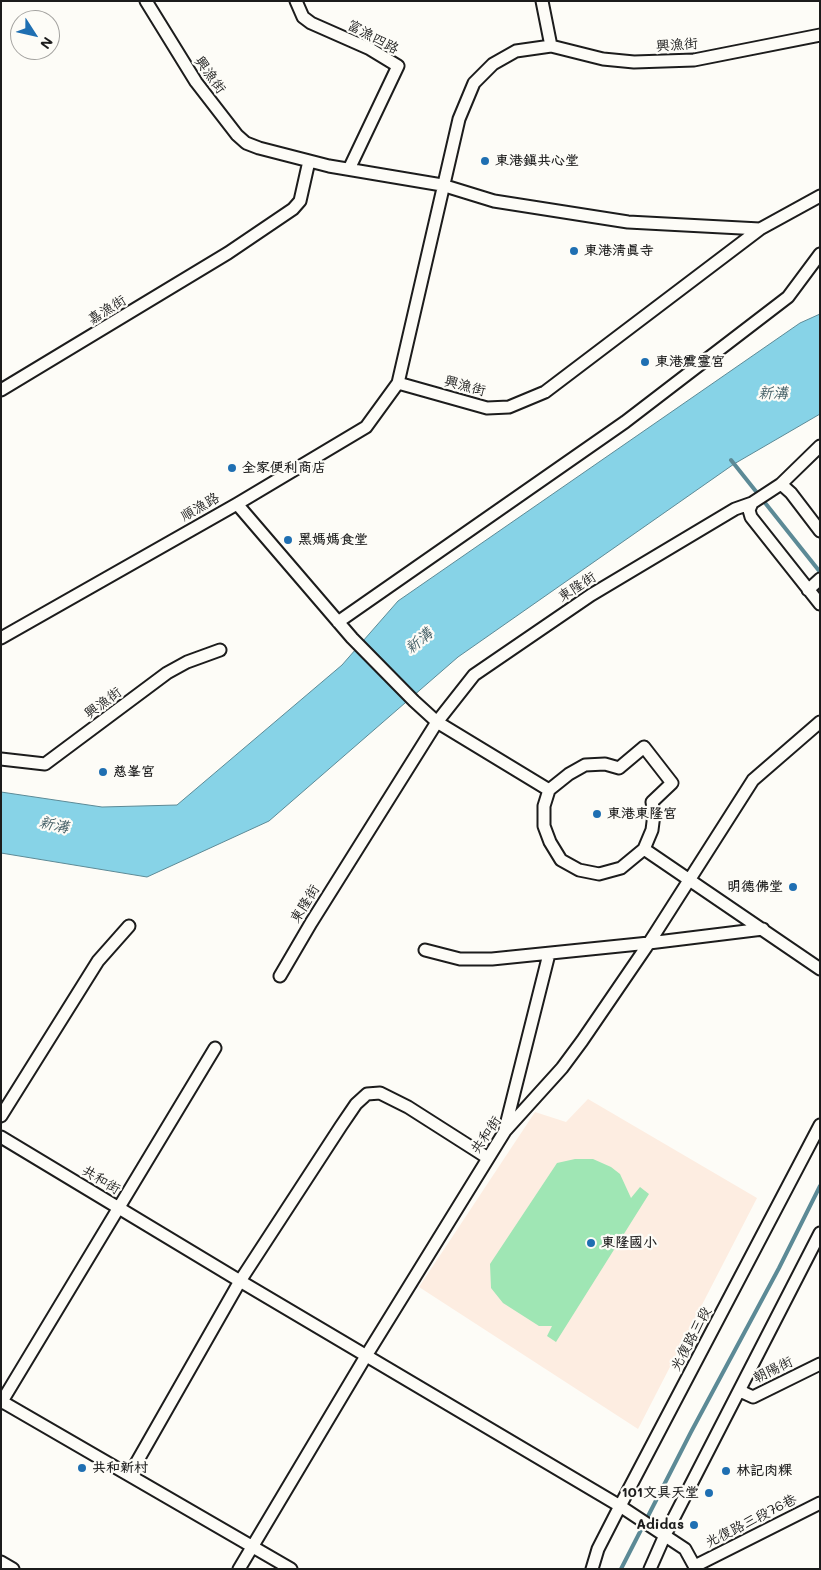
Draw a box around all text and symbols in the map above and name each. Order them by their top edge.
north arrow [10,10,60,60]
street label: 富漁四路 [344,16,402,58]
text: N [36,34,58,53]
street label: 興漁街 [655,35,699,55]
street label: 興漁街 [191,53,229,97]
place label: 東港鎮共心堂 [495,153,579,169]
marker: 東港鎮共心堂 [479,155,491,167]
place label: 東港清真寺 [584,243,654,259]
marker: 東港清真寺 [568,245,580,257]
street label: 嘉漁街 [85,292,129,328]
place label: 東港震霊宮 [655,354,725,370]
marker: 東港震霊宮 [639,356,651,368]
street label: 興漁街 [443,372,487,400]
water label: 新溝 [758,384,788,402]
place label: 全家便利商店 [242,460,326,476]
marker: 全家便利商店 [226,462,238,474]
street label: 順漁路 [178,489,222,525]
place label: 黑媽媽食堂 [298,532,368,548]
marker: 黑媽媽食堂 [282,534,294,546]
street label: 東隆街 [555,569,599,605]
water label: 新溝 [402,624,436,658]
street label: 興漁街 [81,684,125,722]
place label: 慈峯宮 [113,764,155,780]
marker: 慈峯宮 [97,766,109,778]
place label: 東港東隆宮 [607,806,677,822]
marker: 東港東隆宮 [591,808,603,820]
water label: 新溝 [37,813,71,837]
place label: 明德佛堂 [727,879,783,895]
marker: 明德佛堂 [787,881,799,893]
street label: 東隆街 [287,882,323,926]
street label: 共和街 [467,1113,505,1157]
street label: 共和街 [79,1162,123,1198]
place label: 東隆國小 [601,1235,657,1251]
marker: 東隆國小 [585,1237,597,1249]
street label: 光復路三段 [667,1304,715,1374]
street label: 朝陽街 [750,1353,796,1387]
place label: 共和新村 [92,1460,148,1476]
marker: 共和新村 [76,1462,88,1474]
place label: 林記肉粿 [736,1463,792,1479]
marker: 林記肉粿 [720,1465,732,1477]
place label: 101文具天堂 [622,1485,699,1501]
marker: 101文具天堂 [703,1487,715,1499]
street label: 光復路三段76巷 [703,1491,799,1551]
place label: Adidas [636,1517,684,1533]
marker: Adidas [688,1519,700,1531]

